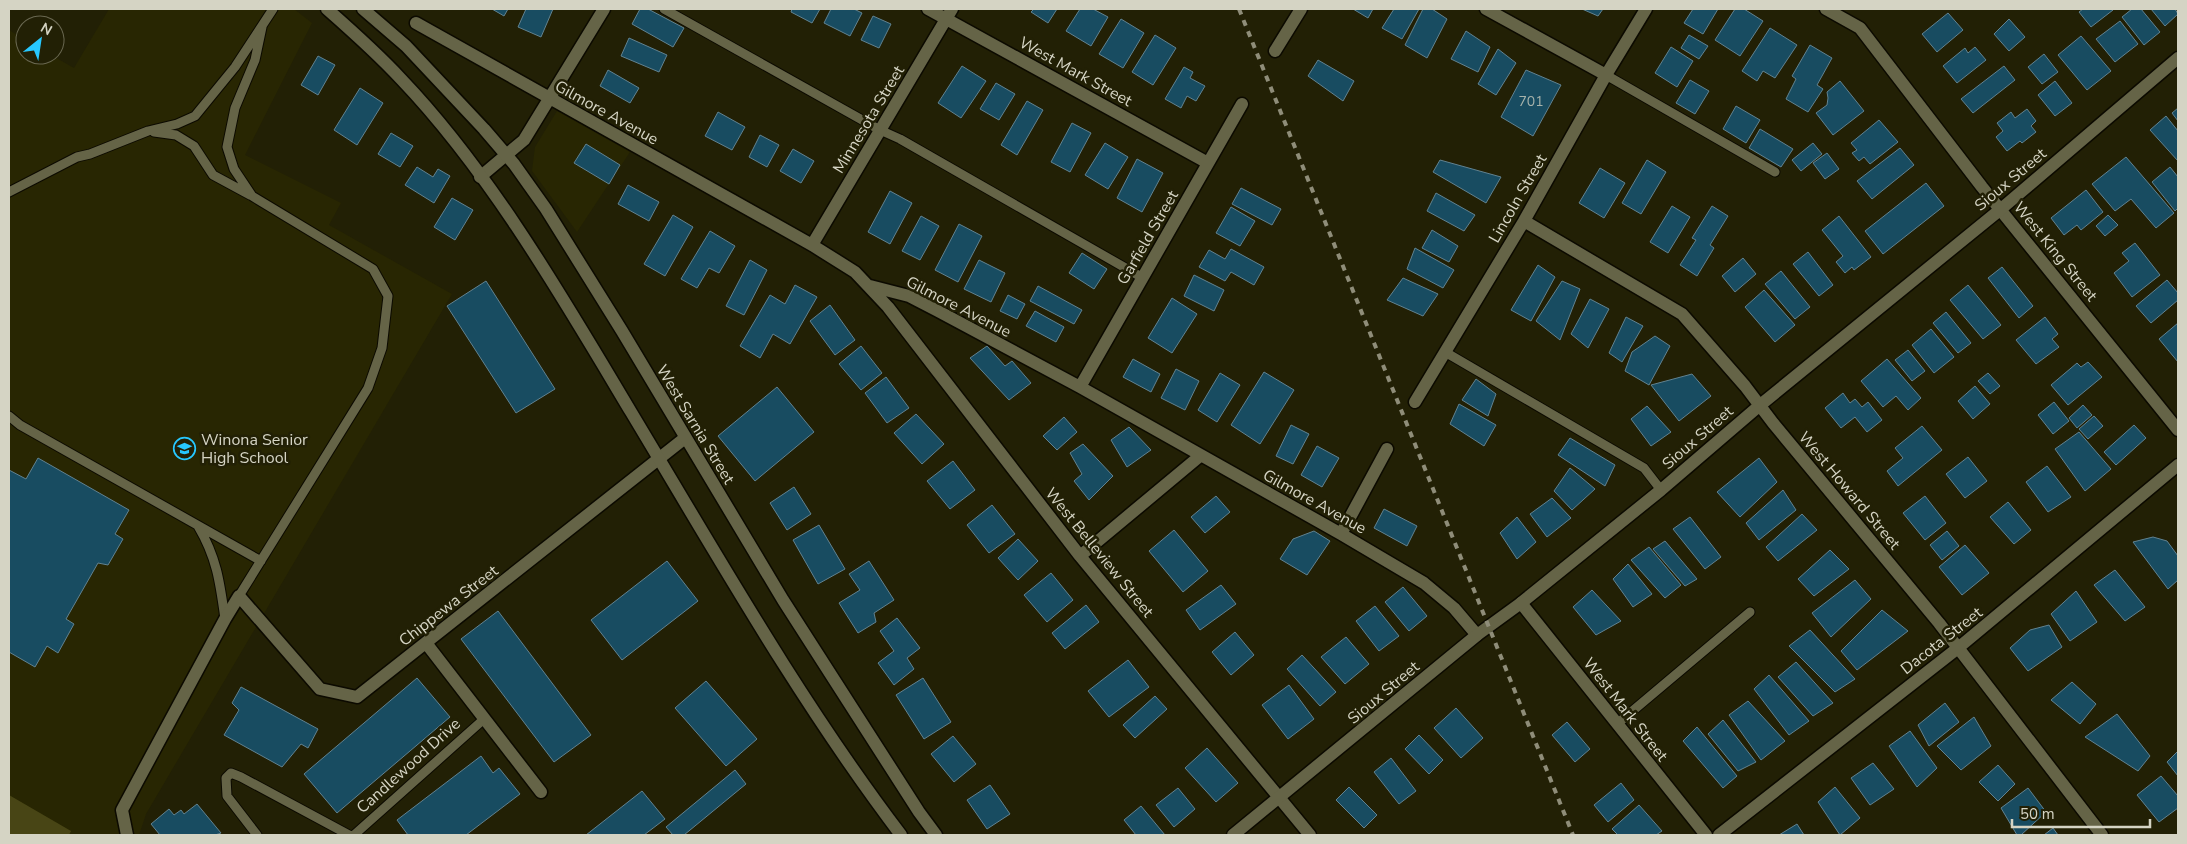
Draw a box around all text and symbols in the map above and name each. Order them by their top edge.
north arrow [15,15,65,65]
text: N [37,18,56,40]
street label: West Mark Street [1015,32,1136,112]
street label: Minnesota Street [828,61,910,178]
street label: Gilmore Avenue [551,75,662,150]
house number: 701 [1518,92,1544,111]
street label: Sioux Street [1970,143,2052,216]
street label: Lincoln Street [1484,150,1552,247]
street label: Garfield Street [1112,186,1184,289]
street label: West King Street [2008,197,2103,306]
street label: Gilmore Avenue [902,271,1015,343]
street label: West Sarnia Street [651,361,740,489]
street label: Sioux Street [1657,400,1738,475]
street label: West Howard Street [1793,427,1905,555]
place label: Winona Senior High School [201,429,308,469]
school or university icon: Winona Senior High School [173,436,197,460]
street label: Gilmore Avenue [1259,464,1370,539]
street label: West Belleview Street [1040,483,1159,623]
street label: Chippewa Street [394,560,503,651]
street label: Dacota Street [1896,602,1987,680]
street label: West Mark Street [1578,653,1673,766]
street label: Sioux Street [1343,656,1425,729]
street label: Candlewood Drive [352,713,465,818]
scale bar [2012,796,2150,828]
text: 50 m [2020,804,2055,824]

